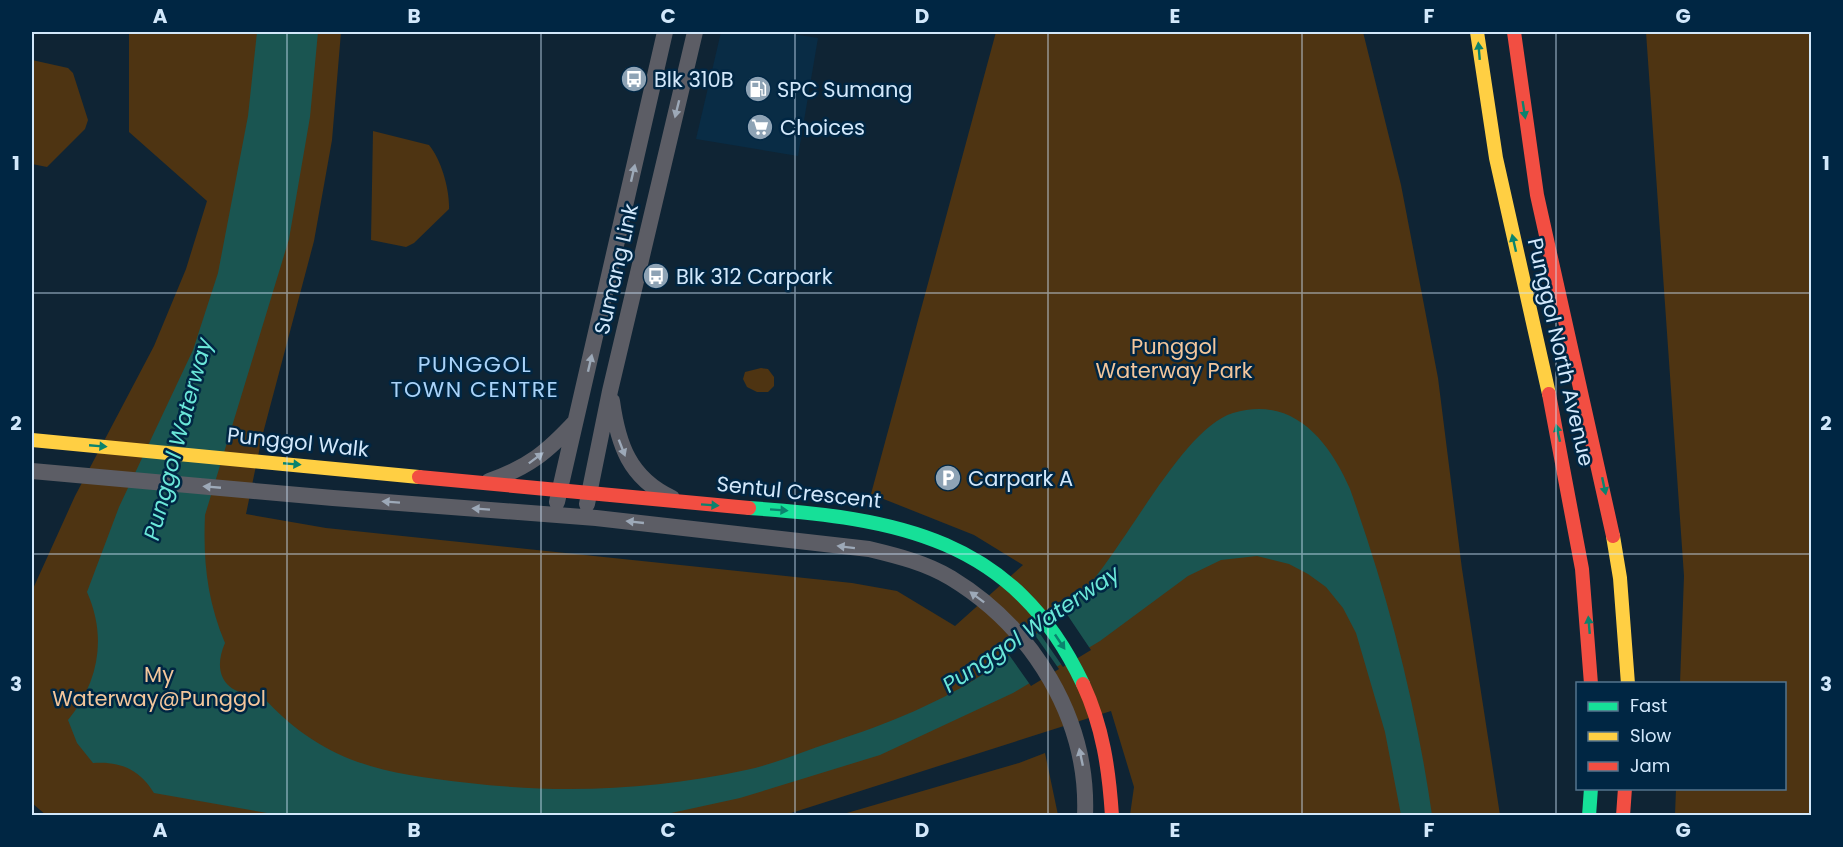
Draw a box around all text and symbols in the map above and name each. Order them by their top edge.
text: A [153,2,168,30]
text: B [407,2,421,30]
text: C [660,2,676,30]
text: D [915,2,929,30]
text: E [1170,2,1180,30]
text: F [1424,2,1435,30]
text: G [1675,2,1691,30]
one-way arrow [1474,42,1484,61]
bus stop icon: Blk 310B [619,64,649,94]
place label: Blk 310B [654,65,734,94]
fuel station icon: SPC Sumang [743,74,773,104]
place label: SPC Sumang [777,75,913,104]
one-way arrow [671,100,681,118]
one-way arrow [1519,101,1528,120]
supermarket icon: Choices [745,112,775,142]
place label: Choices [780,113,865,142]
text: 1 [12,149,20,177]
text: 1 [1822,149,1830,177]
one-way arrow [629,163,638,182]
street label: Sumang Link [587,201,645,337]
one-way arrow [1509,233,1518,252]
street label: Punggol North Avenue [1521,235,1601,469]
bus stop icon: Blk 312 Carpark [641,261,671,291]
place label: Blk 312 Carpark [676,262,833,291]
park label: Punggol Waterway Park [1095,332,1253,385]
water label: Punggol Waterway [136,333,220,544]
district label: PUNGGOL TOWN CENTRE [391,349,559,405]
one-way arrow [586,353,595,372]
text: 2 [10,409,22,437]
text: 2 [1820,409,1832,437]
street label: Punggol Walk [226,420,370,464]
one-way arrow [1553,423,1562,442]
one-way arrow [618,439,628,457]
one-way arrow [89,441,108,451]
one-way arrow [529,453,544,465]
one-way arrow [283,459,302,469]
parking icon: Carpark A [933,463,963,493]
place label: Carpark A [968,464,1073,493]
street label: Sentul Crescent [715,469,883,515]
one-way arrow [1599,477,1609,495]
one-way arrow [202,482,221,492]
one-way arrow [382,498,401,507]
one-way arrow [701,500,720,510]
one-way arrow [471,504,490,514]
one-way arrow [770,505,789,515]
one-way arrow [625,517,644,527]
one-way arrow [837,542,856,551]
water label: Punggol Waterway [936,557,1127,700]
one-way arrow [970,591,986,603]
one-way arrow [1584,616,1594,635]
one-way arrow [1054,634,1066,650]
park label: My Waterway@Punggol [52,660,266,713]
text: 3 [10,670,22,698]
text: 3 [1820,670,1832,698]
legend [1576,682,1786,790]
text: Fast [1630,693,1667,718]
text: Slow [1630,723,1672,748]
one-way arrow [1075,748,1085,767]
text: Jam [1630,753,1670,778]
text: A [153,816,168,844]
text: B [407,816,421,844]
text: C [660,816,676,844]
text: D [915,816,929,844]
text: E [1170,816,1180,844]
text: F [1424,816,1435,844]
text: G [1675,816,1691,844]

